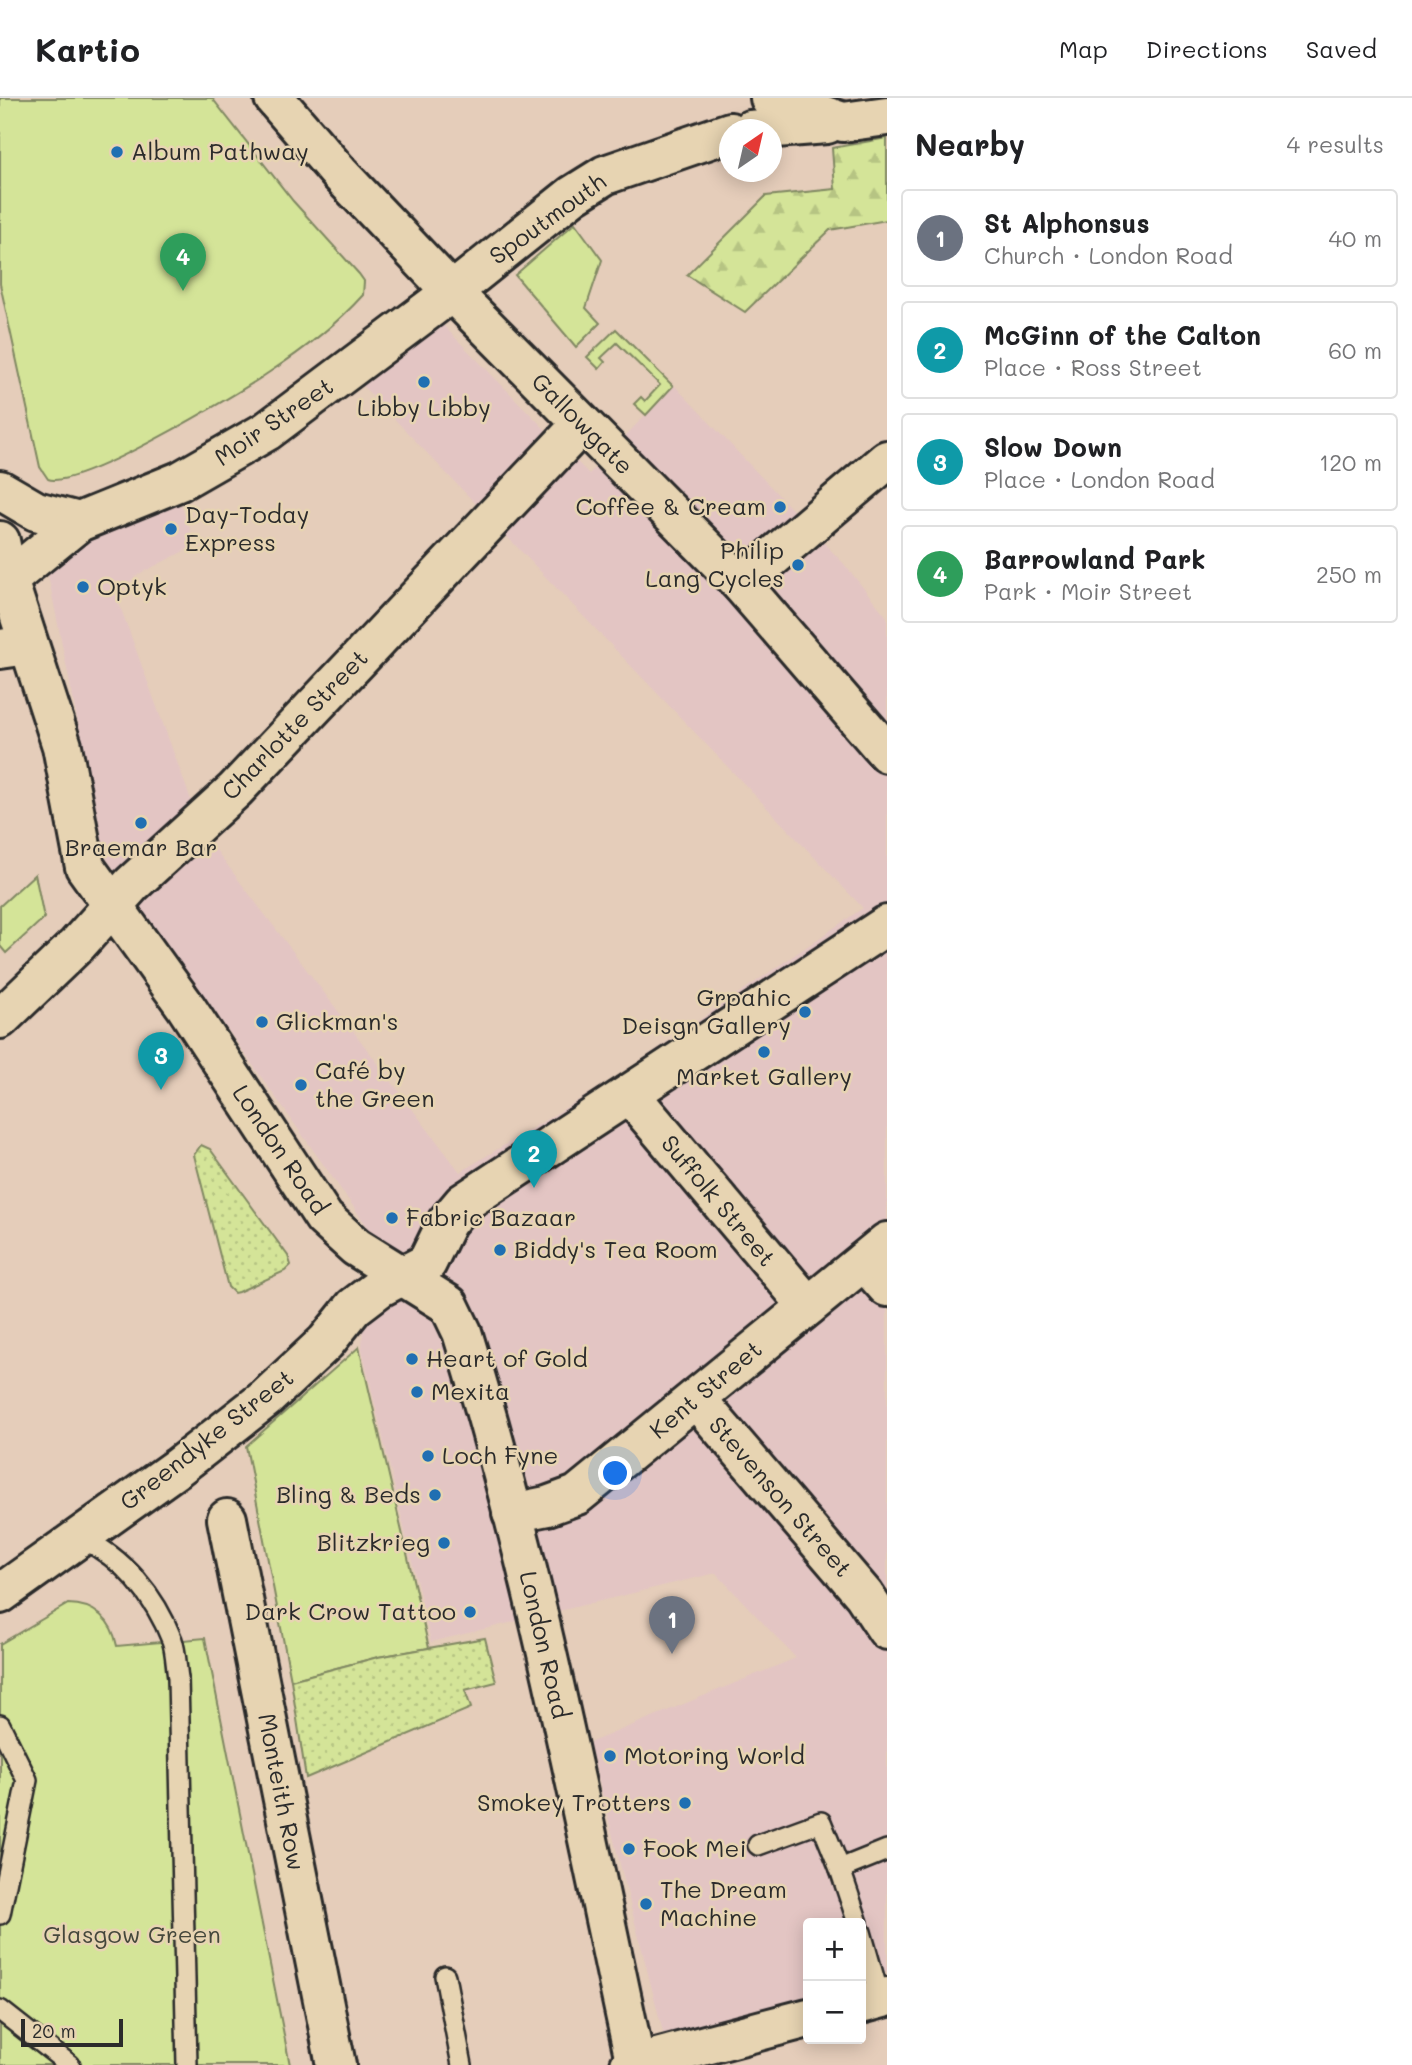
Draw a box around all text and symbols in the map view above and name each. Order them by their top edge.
text: Kartio [35,27,140,70]
text: Map [1059,33,1108,64]
text: Directions [1146,33,1268,64]
text: Saved [1306,33,1377,64]
north arrow [719,119,782,182]
text: Nearby [915,124,1025,164]
text: 4 results [1287,129,1384,159]
place label: Album Pathway [131,135,309,166]
marker: Album Pathway [109,144,125,160]
street label: Spoutmouth [483,165,612,271]
text: St Alphonsus [984,206,1150,240]
text: 1 [935,223,945,253]
text: 40 m [1329,223,1382,253]
pin: 4 [160,233,206,291]
text: Church · London Road [984,240,1233,270]
text: McGinn of the Calton [984,318,1261,352]
text: 2 [934,335,946,365]
text: 60 m [1328,335,1382,365]
text: Place · Ross Street [984,352,1202,382]
street label: Gallowgate [525,365,641,481]
street label: Moir Street [208,370,339,472]
marker: Libby Libby [416,374,432,390]
place label: Libby Libby [357,391,491,422]
text: Slow Down [984,430,1122,464]
text: 3 [933,447,947,477]
text: 120 m [1319,447,1382,477]
text: Place · London Road [984,464,1215,494]
place label: Coffee & Cream [575,490,766,521]
place label: Day-Today Express [185,498,309,557]
marker: Coffee & Cream [772,499,788,515]
marker: Day-Today Express [163,521,179,537]
place label: Philip Lang Cycles [645,534,784,593]
text: Barrowland Park [984,542,1205,576]
marker: Philip Lang Cycles [790,557,806,573]
text: 4 [933,559,947,589]
text: 250 m [1316,559,1382,589]
place label: Optyk [97,570,167,601]
text: Park · Moir Street [984,576,1192,606]
marker: Optyk [75,579,91,595]
street label: Charlotte Street [214,642,374,806]
marker: Braemar Bar [133,815,149,831]
place label: Braemar Bar [65,831,217,862]
place label: Grpahic Deisgn Gallery [622,981,791,1040]
marker: Grpahic Deisgn Gallery [797,1004,813,1020]
place label: Glickman's [276,1005,398,1036]
marker: Glickman's [254,1014,270,1030]
pin: 3 [138,1032,184,1090]
marker: Market Gallery [756,1044,772,1060]
place label: Café by the Green [315,1054,434,1113]
place label: Market Gallery [676,1060,852,1091]
marker: Café by the Green [293,1077,309,1093]
street label: London Road [226,1078,336,1220]
street label: Suffolk Street [655,1128,783,1272]
pin: 2 [511,1130,557,1188]
place label: Fabric Bazaar [406,1201,576,1232]
marker: Fabric Bazaar [384,1210,400,1226]
place label: Biddy's Tea Room [514,1233,718,1264]
marker: Biddy's Tea Room [492,1242,508,1258]
street label: Kent Street [642,1333,768,1445]
place label: Heart of Gold [426,1342,588,1373]
marker: Heart of Gold [404,1351,420,1367]
street label: Greendyke Street [113,1361,299,1516]
place label: Mexita [431,1375,510,1406]
marker: Mexita [409,1384,425,1400]
street label: Stevenson Street [703,1409,859,1583]
place label: Loch Fyne [442,1439,558,1470]
marker: Loch Fyne [420,1448,436,1464]
your location [598,1456,632,1490]
place label: Bling & Beds [276,1478,421,1509]
marker: Bling & Beds [427,1487,443,1503]
place label: Blitzkrieg [317,1526,430,1557]
marker: Blitzkrieg [436,1535,452,1551]
street label: London Road [513,1568,577,1721]
place label: Dark Crow Tattoo [244,1595,456,1626]
pin: 1 [649,1596,695,1654]
marker: Dark Crow Tattoo [462,1604,478,1620]
street label: Monteith Row [252,1711,313,1873]
place label: Motoring World [624,1739,805,1770]
marker: Motoring World [602,1748,618,1764]
place label: Smokey Trotters [477,1786,671,1817]
marker: Smokey Trotters [677,1795,693,1811]
place label: Fook Mei [643,1832,747,1863]
marker: Fook Mei [621,1841,637,1857]
place label: The Dream Machine [660,1873,787,1932]
marker: The Dream Machine [638,1896,654,1912]
park label: Glasgow Green [43,1918,221,1949]
map controls [803,1918,866,2044]
button: + [803,1918,866,1981]
button: − [803,1981,866,2044]
scale bar [21,2016,122,2048]
text: 20 m [32,2018,76,2043]

